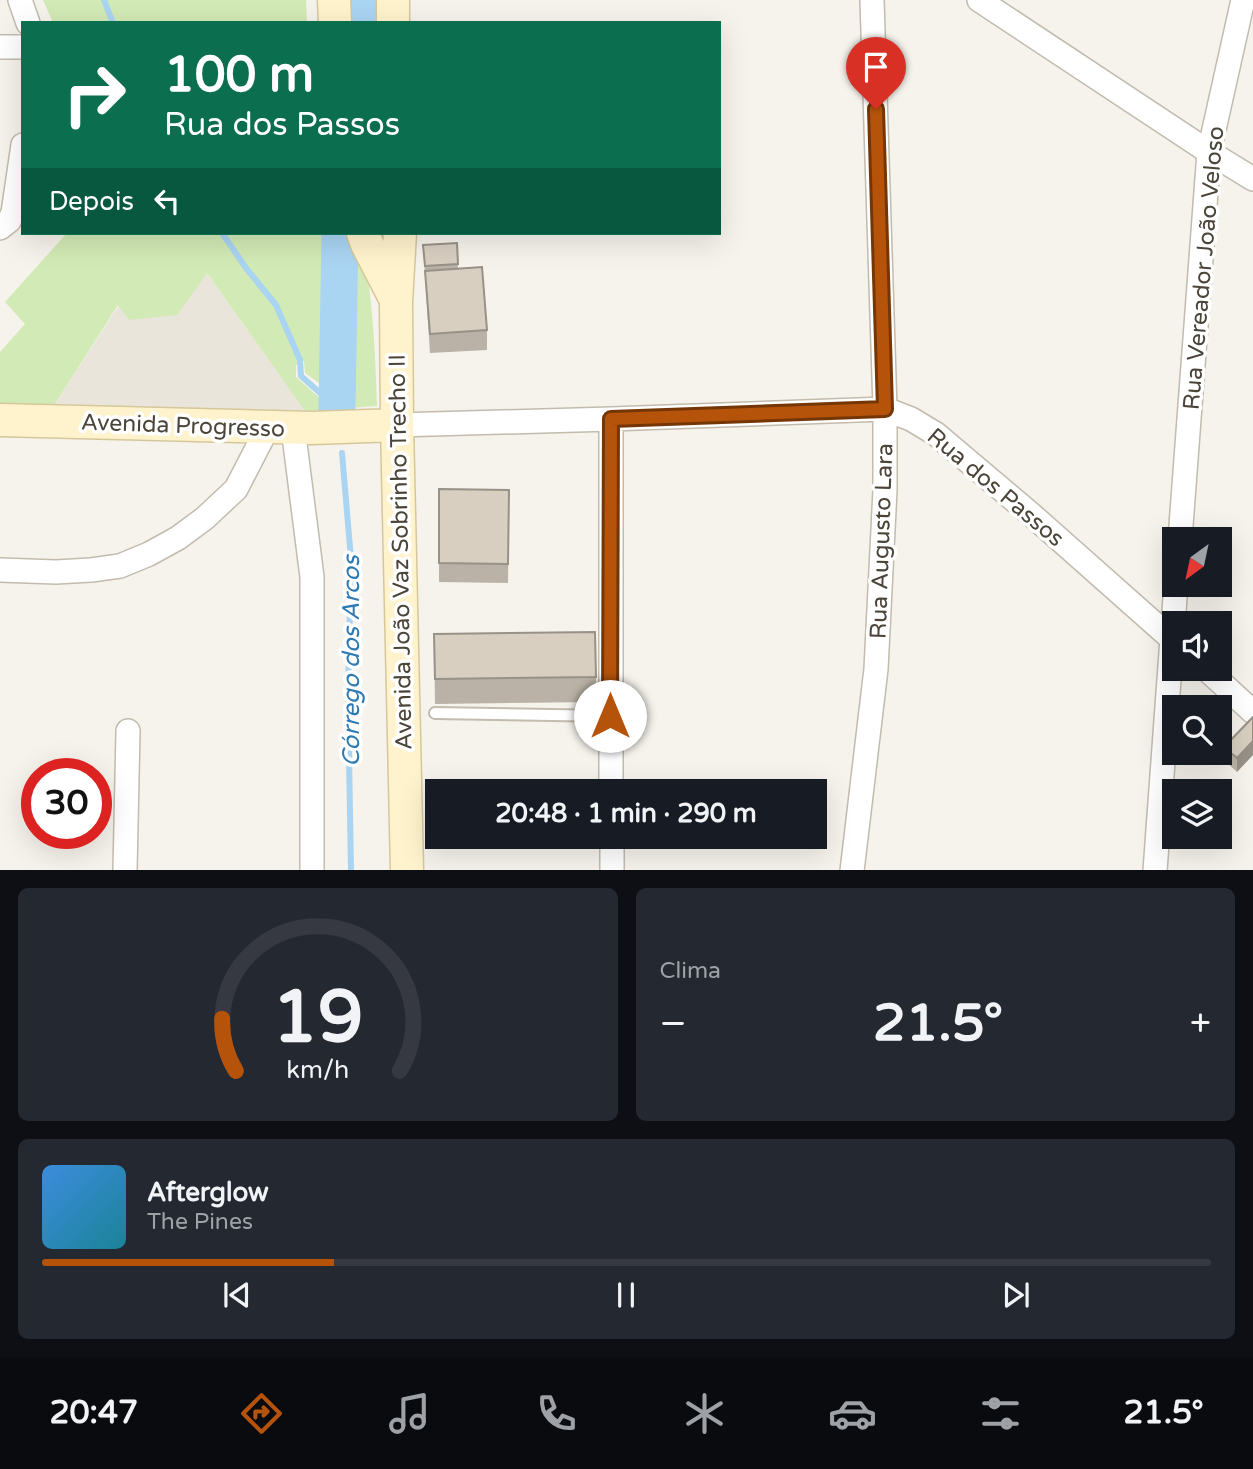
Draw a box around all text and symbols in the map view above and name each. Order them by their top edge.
pin [846,37,906,109]
text: 100 m [164,46,314,105]
icon: arrive [857,48,895,86]
icon: right [49,49,140,140]
text: Rua dos Passos [164,106,400,144]
street label: Rua Vereador João Veloso [1178,125,1230,411]
icon: left [148,182,186,220]
text: Depois [49,186,134,217]
street label: Avenida João Vaz Sobrinho Trecho II [384,354,418,750]
street label: Avenida Progresso [80,408,286,444]
street label: Rua dos Passos [921,422,1069,553]
street label: Rua Augusto Lara [865,443,899,640]
north arrow [1162,527,1232,597]
map controls [1162,527,1232,849]
water label: Córrego dos Arcos [337,554,366,767]
button: sound [1162,611,1232,681]
position arrow [573,679,647,753]
button: search [1162,695,1232,765]
speed limit sign: 30 [21,758,112,849]
button: layers [1162,779,1232,849]
text: 20:48 · 1 min · 290 m [495,798,757,829]
text: Clima [660,957,721,985]
text: 19 [272,974,363,1062]
text: 21.5° [873,992,1003,1055]
text: − [660,1001,687,1047]
text: + [1190,1001,1211,1047]
text: km/h [286,1054,349,1084]
text: Afterglow [147,1177,269,1208]
text: The Pines [147,1208,253,1236]
icon: previous [218,1276,256,1314]
icon: pause [607,1276,645,1314]
icon: next [997,1276,1035,1314]
icon: directions [237,1389,286,1438]
icon: music [385,1389,434,1438]
icon: phone [532,1389,581,1438]
icon: climate [680,1389,729,1438]
icon: car [828,1389,877,1438]
icon: filters [976,1389,1025,1438]
text: 20:47 [49,1394,138,1432]
text: 21.5° [1123,1394,1204,1432]

